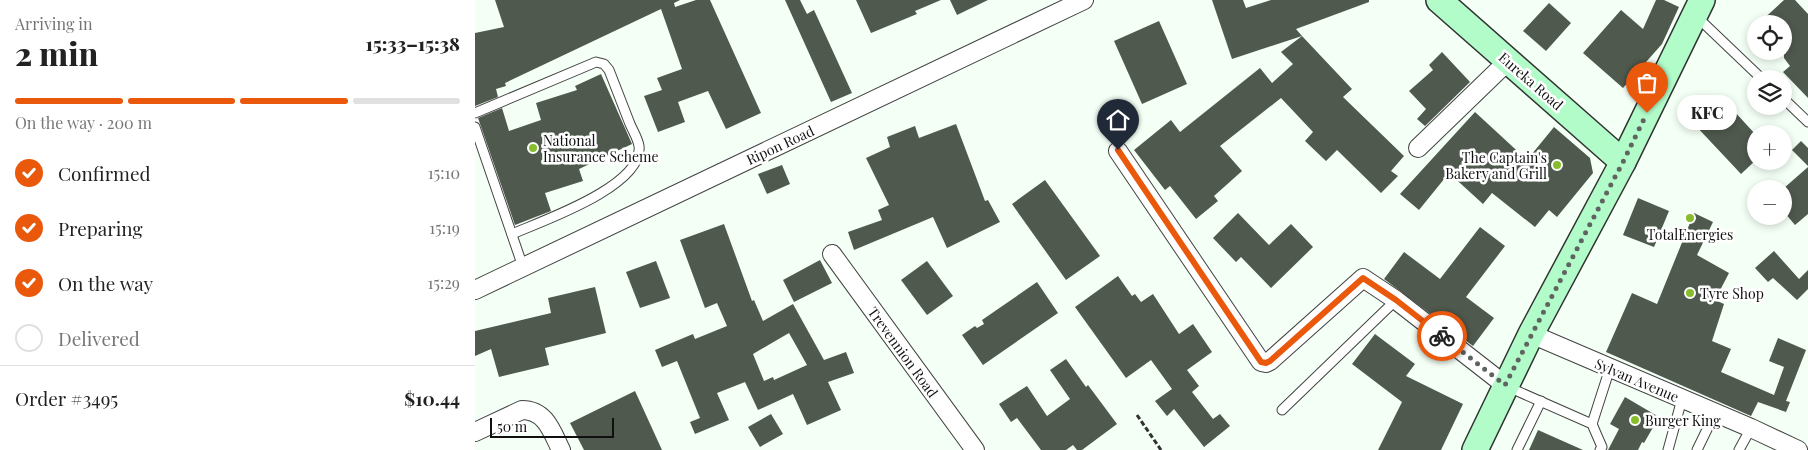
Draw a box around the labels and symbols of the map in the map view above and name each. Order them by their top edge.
street label: Eureka Road [1495,48,1567,114]
pin [1626,62,1668,113]
callout: KFC [1677,96,1737,130]
pin [1097,99,1139,150]
street label: Ripon Road [743,121,817,169]
place label: National Insurance Scheme [543,131,659,166]
marker: National Insurance Scheme [527,142,539,154]
place label: The Captain's Bakery and Grill [1445,148,1547,183]
marker: The Captain's Bakery and Grill [1551,159,1563,171]
marker: TotalEnergies [1684,212,1696,224]
place label: TotalEnergies [1647,225,1733,244]
place label: Tyre Shop [1700,284,1764,303]
marker: Tyre Shop [1684,287,1696,299]
street label: Trevennion Road [864,303,942,401]
courier [1417,311,1467,361]
street label: Sylvan Avenue [1592,354,1682,406]
place label: Burger King [1645,411,1721,430]
marker: Burger King [1629,414,1641,426]
scale bar [490,415,614,438]

